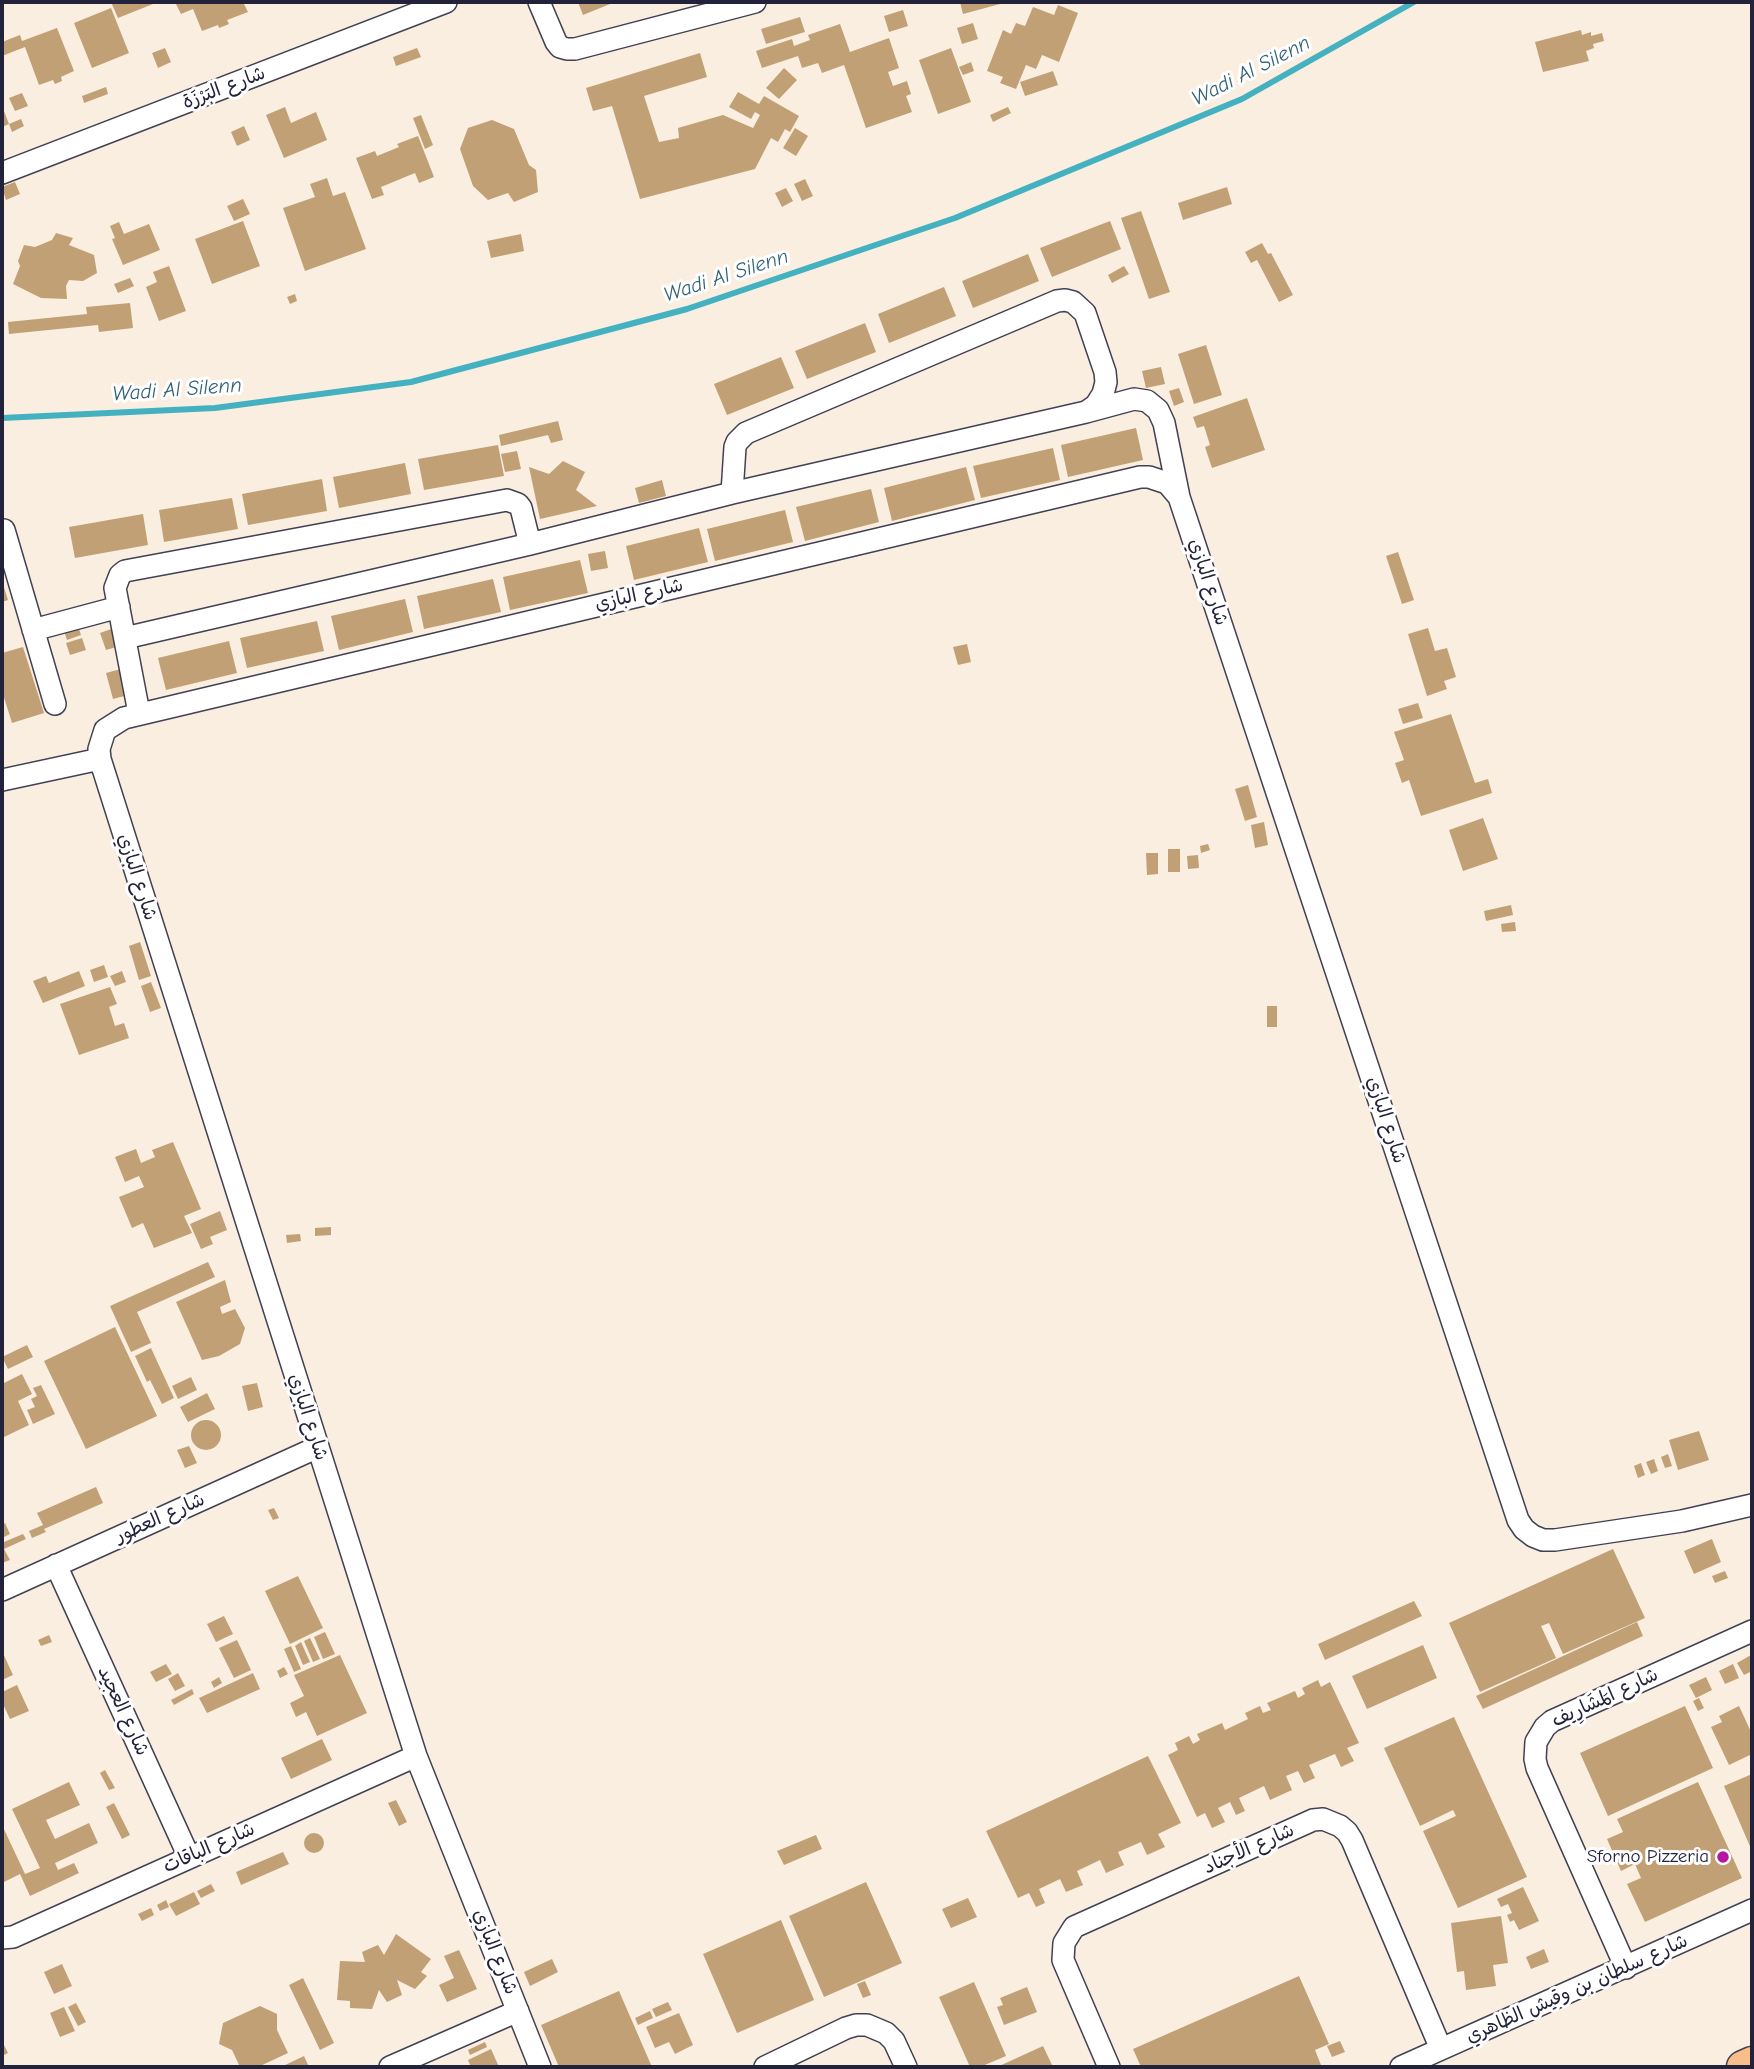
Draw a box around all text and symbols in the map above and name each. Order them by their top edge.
water label: Wadi Al Silenn [1188,30,1314,112]
street label: شارع البَرْزَة [179,62,269,114]
water label: Wadi Al Silenn [660,244,792,308]
water label: Wadi Al Silenn [111,373,243,407]
street label: شارع البازي [1183,536,1233,628]
street label: شارع البازي [593,574,685,616]
street label: شارع البازي [112,831,162,923]
street label: شارع البازي [1361,1074,1411,1166]
street label: شارع البازي [283,1371,333,1463]
street label: شارع العطور [112,1488,208,1548]
street label: شارع العجيد [92,1663,154,1759]
street label: شارع المَشَارِيف [1548,1663,1662,1733]
street label: شارع الباقات [160,1818,258,1878]
street label: شارع الأجناد [1200,1819,1298,1879]
place label: Sforno Pizzeria [1587,1846,1709,1868]
marker: Sforno Pizzeria [1715,1849,1731,1865]
street label: شارع البازي [468,1906,522,1998]
street label: شارع سلطان بن وقيش الظاهري [1463,1930,1691,2048]

